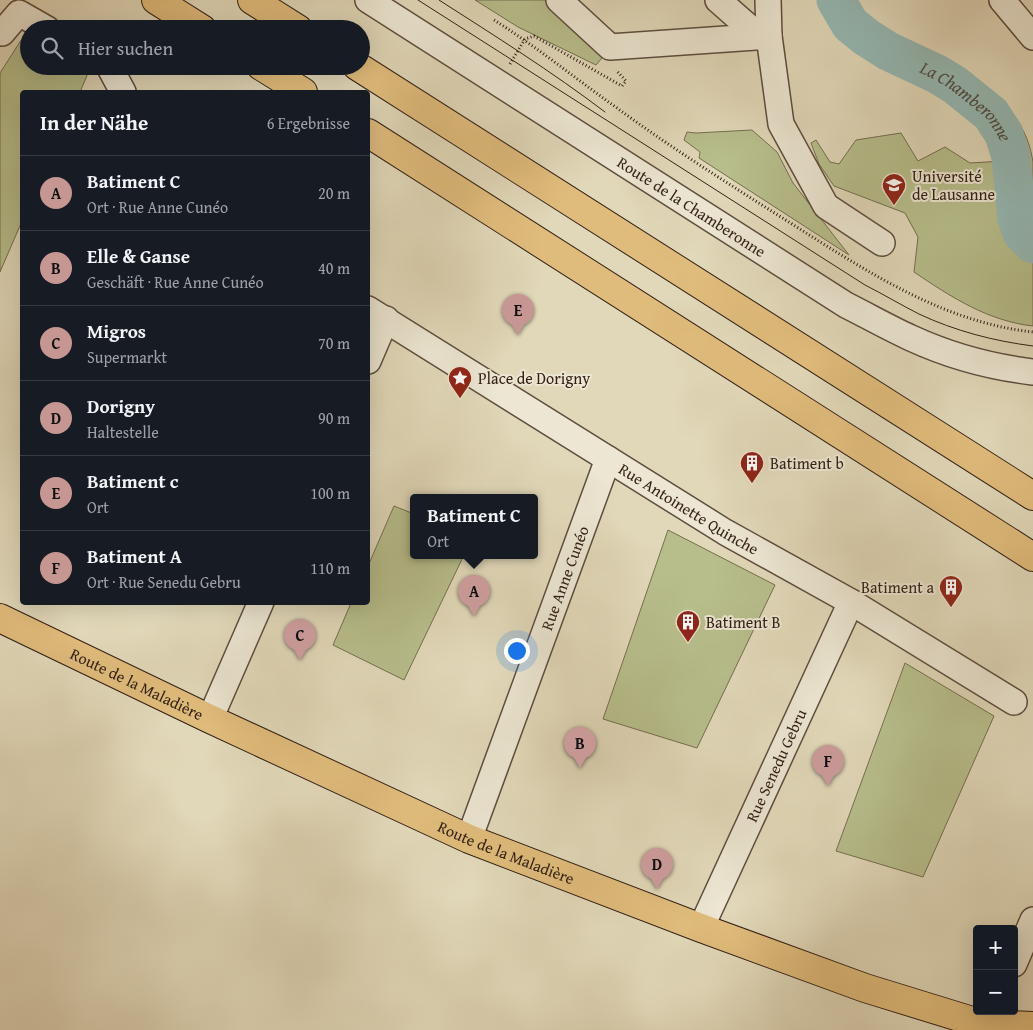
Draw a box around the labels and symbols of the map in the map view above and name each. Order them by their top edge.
water label: La Chamberonne [915,54,1019,144]
street label: Route de la Chamberonne [613,150,771,263]
place label: Université de Lausanne [912,164,995,206]
school or university icon: Université de Lausanne [881,172,907,206]
pin: E [502,294,534,335]
place icon: Place de Dorigny [447,365,473,399]
place label: Place de Dorigny [478,366,590,390]
building icon: Batiment b [739,450,765,484]
place label: Batiment b [770,451,844,475]
street label: Rue Antoinette Quinche [614,457,763,560]
street label: Rue Anne Cunéo [534,522,595,634]
building icon: Batiment a [938,574,964,608]
pin: A [458,575,490,616]
place label: Batiment a [861,575,934,599]
building icon: Batiment B [675,609,701,643]
place label: Batiment B [706,610,781,634]
pin: C [284,619,316,660]
your location [504,638,530,664]
street label: Route de la Maladière [66,642,208,726]
street label: Rue Senedu Gebru [739,705,812,826]
pin: B [564,727,596,768]
pin: F [812,745,844,786]
street label: Route de la Maladière [434,814,578,890]
pin: D [641,848,673,889]

